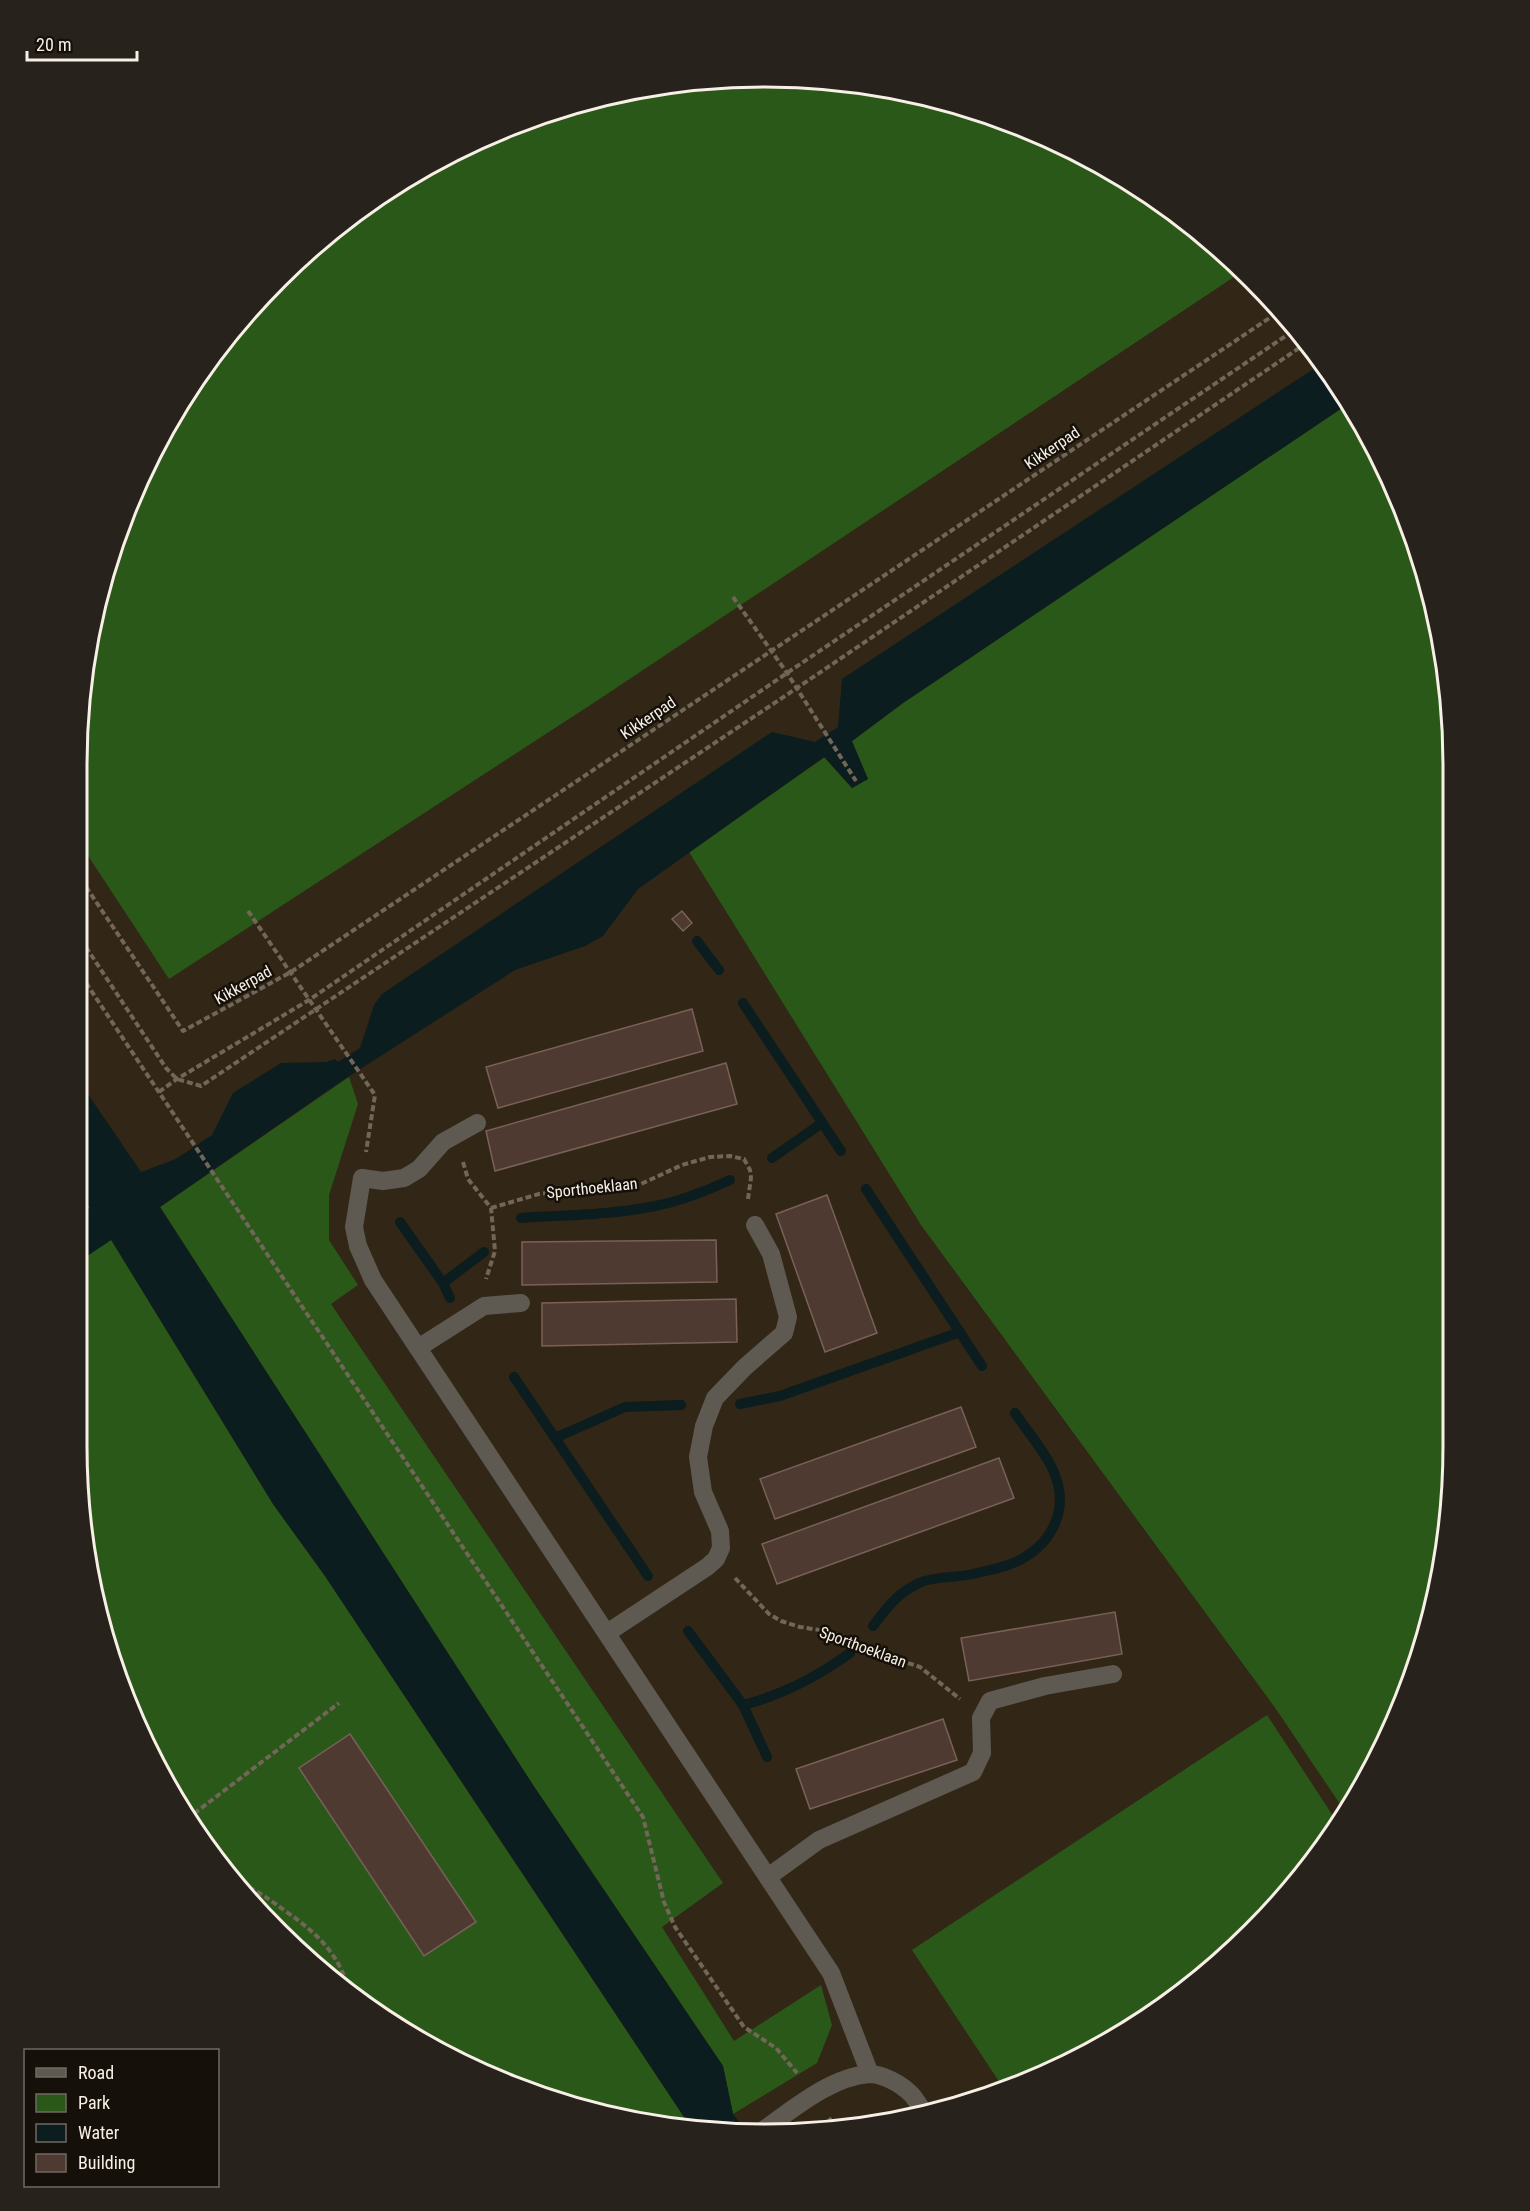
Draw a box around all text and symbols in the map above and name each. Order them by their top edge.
scale bar [27,24,136,62]
text: 20 m [36,34,71,55]
street label: Kikkerpad [1021,423,1083,473]
street label: Kikkerpad [617,693,679,743]
street label: Kikkerpad [211,962,275,1008]
street label: Sporthoeklaan [546,1174,638,1202]
street label: Sporthoeklaan [817,1622,909,1672]
legend [24,2049,219,2187]
text: Road [78,2062,114,2083]
text: Park [78,2092,110,2113]
text: Water [78,2122,120,2143]
text: Building [78,2152,135,2173]

